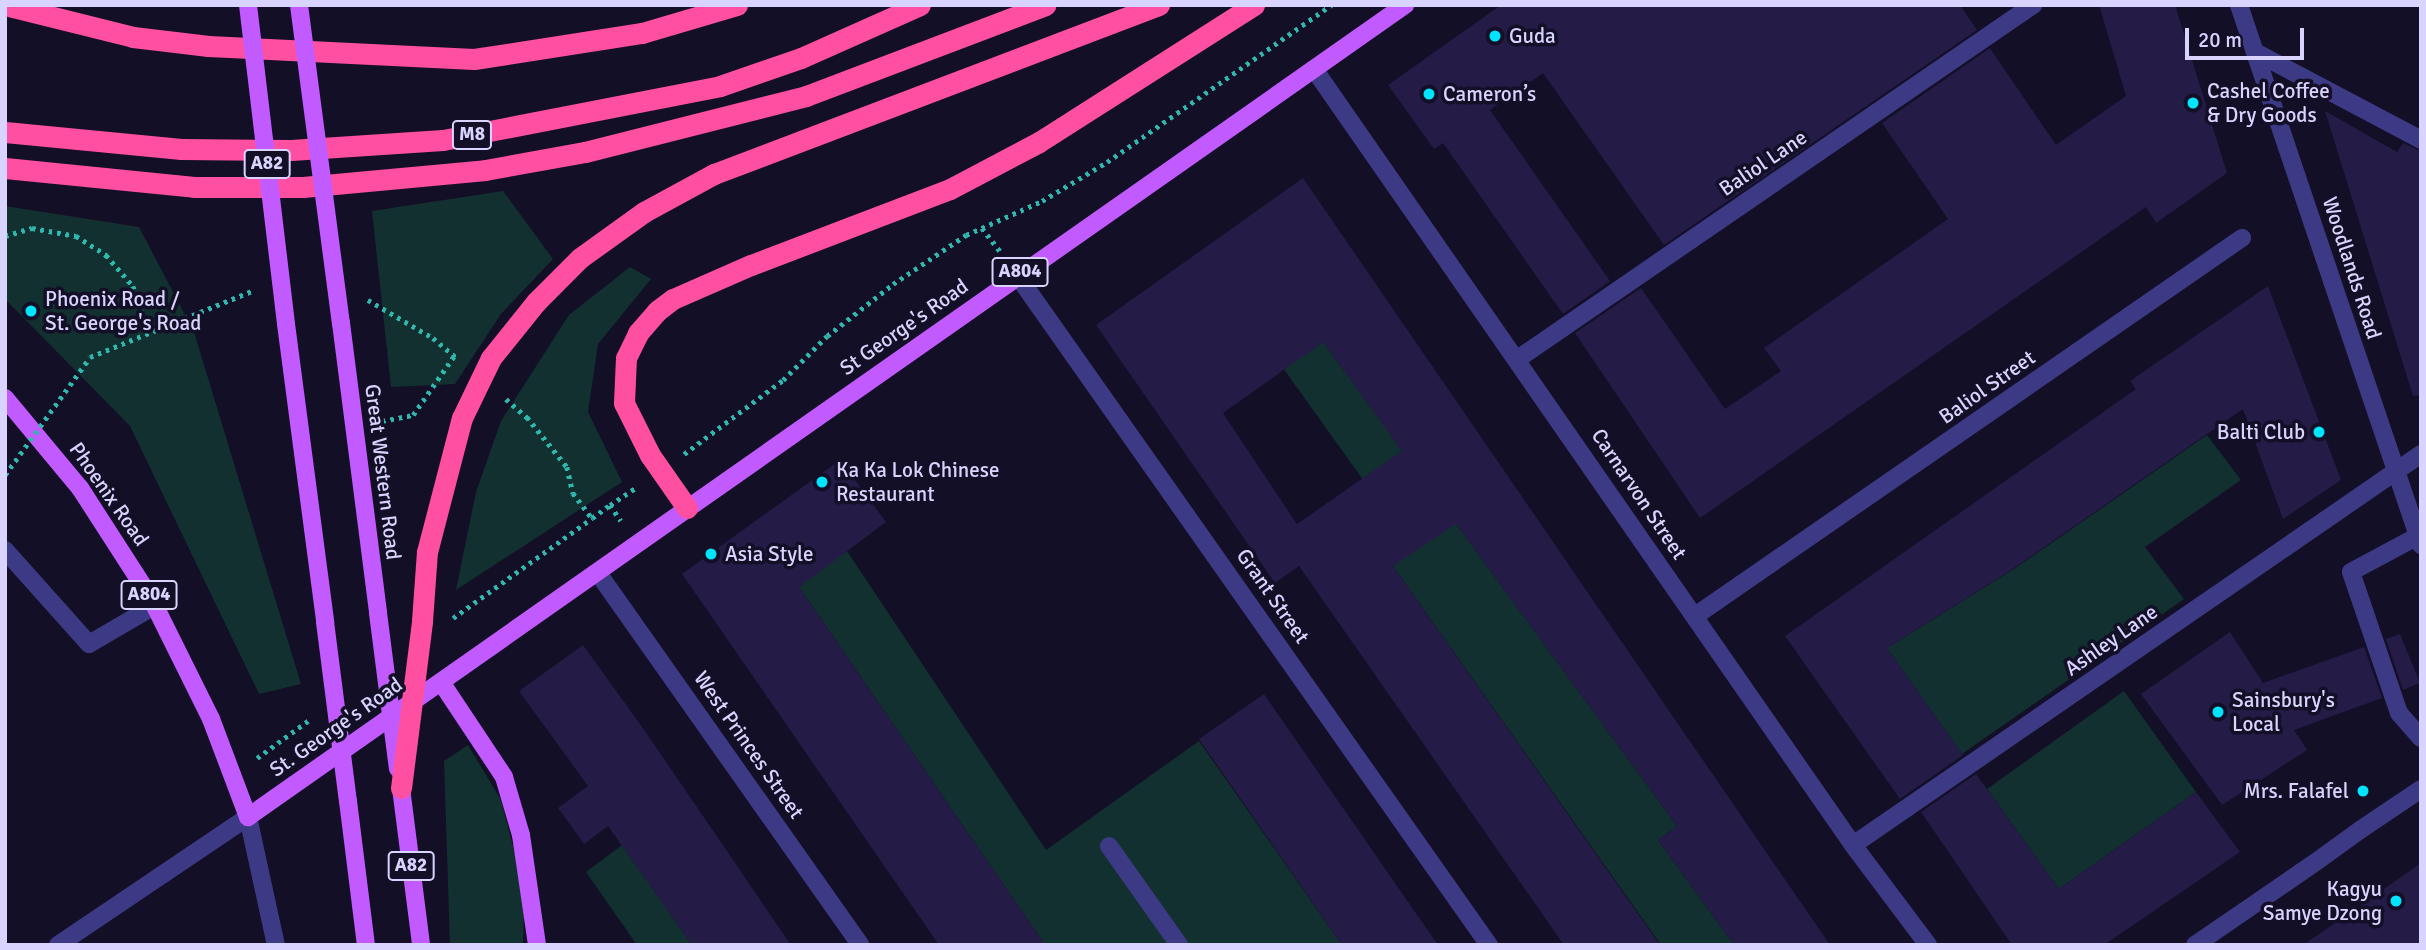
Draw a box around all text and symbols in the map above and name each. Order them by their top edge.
scale bar [2188,14,2307,58]
place label: Guda [1509,23,1556,49]
text: 20 m [2198,27,2242,53]
marker: Guda [1487,28,1503,44]
place label: Cashel Coffee & Dry Goods [2207,78,2330,128]
place label: Cameron’s [1443,81,1536,107]
marker: Cameron’s [1421,86,1437,102]
marker: Cashel Coffee & Dry Goods [2185,95,2201,111]
road number: M8 [451,119,493,150]
street label: Baliol Lane [1714,125,1812,201]
road number: A82 [243,148,292,180]
street label: Woodlands Road [2317,194,2387,342]
road number: A804 [990,256,1050,288]
street label: St George's Road [835,273,973,381]
place label: Phoenix Road / St. George's Road [45,286,201,336]
marker: Phoenix Road / St. George's Road [23,303,39,319]
street label: Baliol Street [1934,345,2040,429]
street label: Great Western Road [360,383,406,561]
place label: Balti Club [2217,419,2305,445]
street label: Carnarvon Street [1586,424,1692,564]
marker: Balti Club [2311,424,2327,440]
street label: Phoenix Road [64,437,154,551]
place label: Ka Ka Lok Chinese Restaurant [836,457,1000,507]
marker: Ka Ka Lok Chinese Restaurant [814,474,830,490]
place label: Asia Style [725,541,813,567]
street label: Grant Street [1231,544,1315,648]
marker: Asia Style [703,546,719,562]
road number: A804 [119,580,179,610]
street label: Ashley Lane [2060,599,2162,681]
street label: West Princes Street [689,666,809,824]
street label: St. George's Road [265,672,407,782]
place label: Sainsbury's Local [2232,687,2335,737]
marker: Sainsbury's Local [2210,704,2226,720]
place label: Mrs. Falafel [2244,778,2349,804]
marker: Mrs. Falafel [2355,783,2371,799]
road number: A82 [386,850,436,881]
place label: Kagyu Samye Dzong [2263,876,2382,926]
marker: Kagyu Samye Dzong [2388,893,2404,909]

